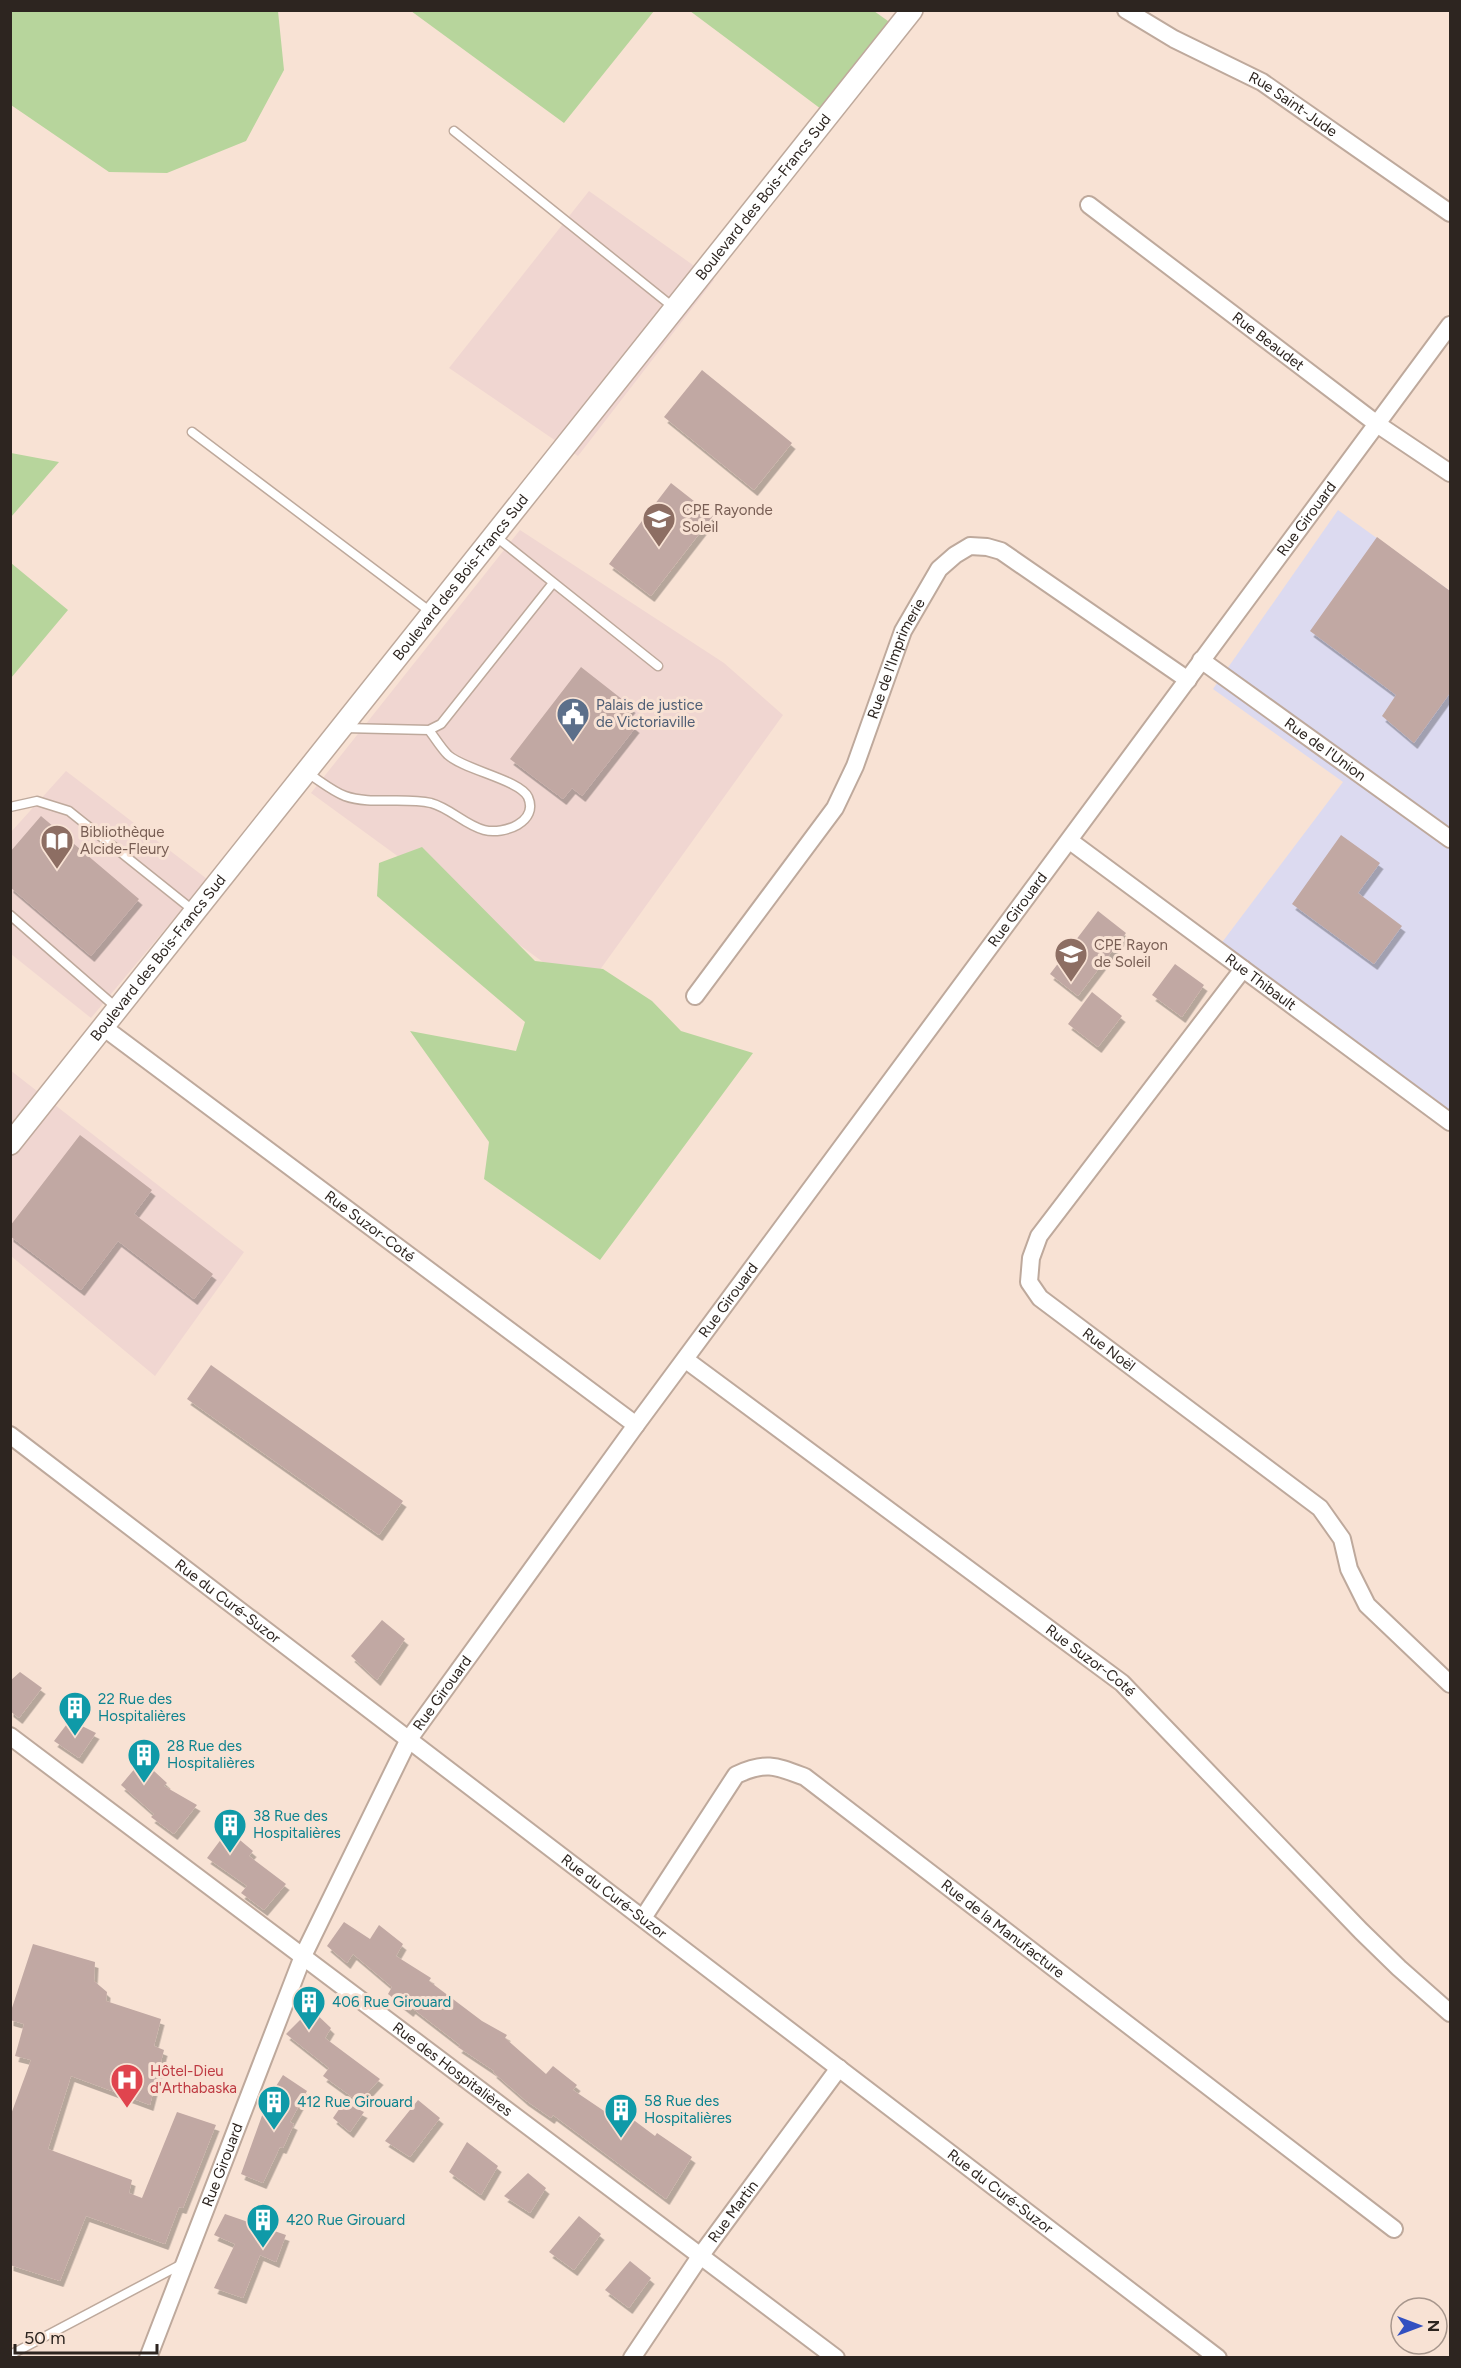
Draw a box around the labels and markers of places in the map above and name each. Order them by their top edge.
school or university icon: CPE Rayonde Soleil [641,501,677,548]
place label: CPE Rayonde Soleil [682,501,773,536]
public building icon: Palais de justice de Victoriaville [555,696,591,743]
place label: Palais de justice de Victoriaville [596,696,703,731]
library icon: Bibliothèque Alcide-Fleury [39,823,75,870]
place label: Bibliothèque Alcide-Fleury [80,823,169,858]
school or university icon: CPE Rayon de Soleil [1053,936,1089,983]
place label: CPE Rayon de Soleil [1094,936,1168,971]
building icon: 22 Rue des Hospitalières [57,1690,93,1737]
place label: 22 Rue des Hospitalières [98,1690,186,1725]
building icon: 28 Rue des Hospitalières [126,1737,162,1784]
place label: 28 Rue des Hospitalières [167,1737,255,1772]
building icon: 38 Rue des Hospitalières [212,1807,248,1854]
place label: 38 Rue des Hospitalières [253,1807,341,1842]
building icon: 406 Rue Girouard [291,1984,327,2031]
place label: 406 Rue Girouard [332,1993,451,2011]
hospital icon: Hôtel-Dieu d'Arthabaska [109,2062,145,2109]
place label: Hôtel-Dieu d'Arthabaska [150,2062,237,2097]
building icon: 412 Rue Girouard [256,2084,292,2131]
building icon: 58 Rue des Hospitalières [603,2092,639,2139]
place label: 58 Rue des Hospitalières [644,2092,732,2127]
place label: 412 Rue Girouard [297,2093,413,2111]
building icon: 420 Rue Girouard [245,2202,281,2249]
place label: 420 Rue Girouard [286,2211,405,2229]

